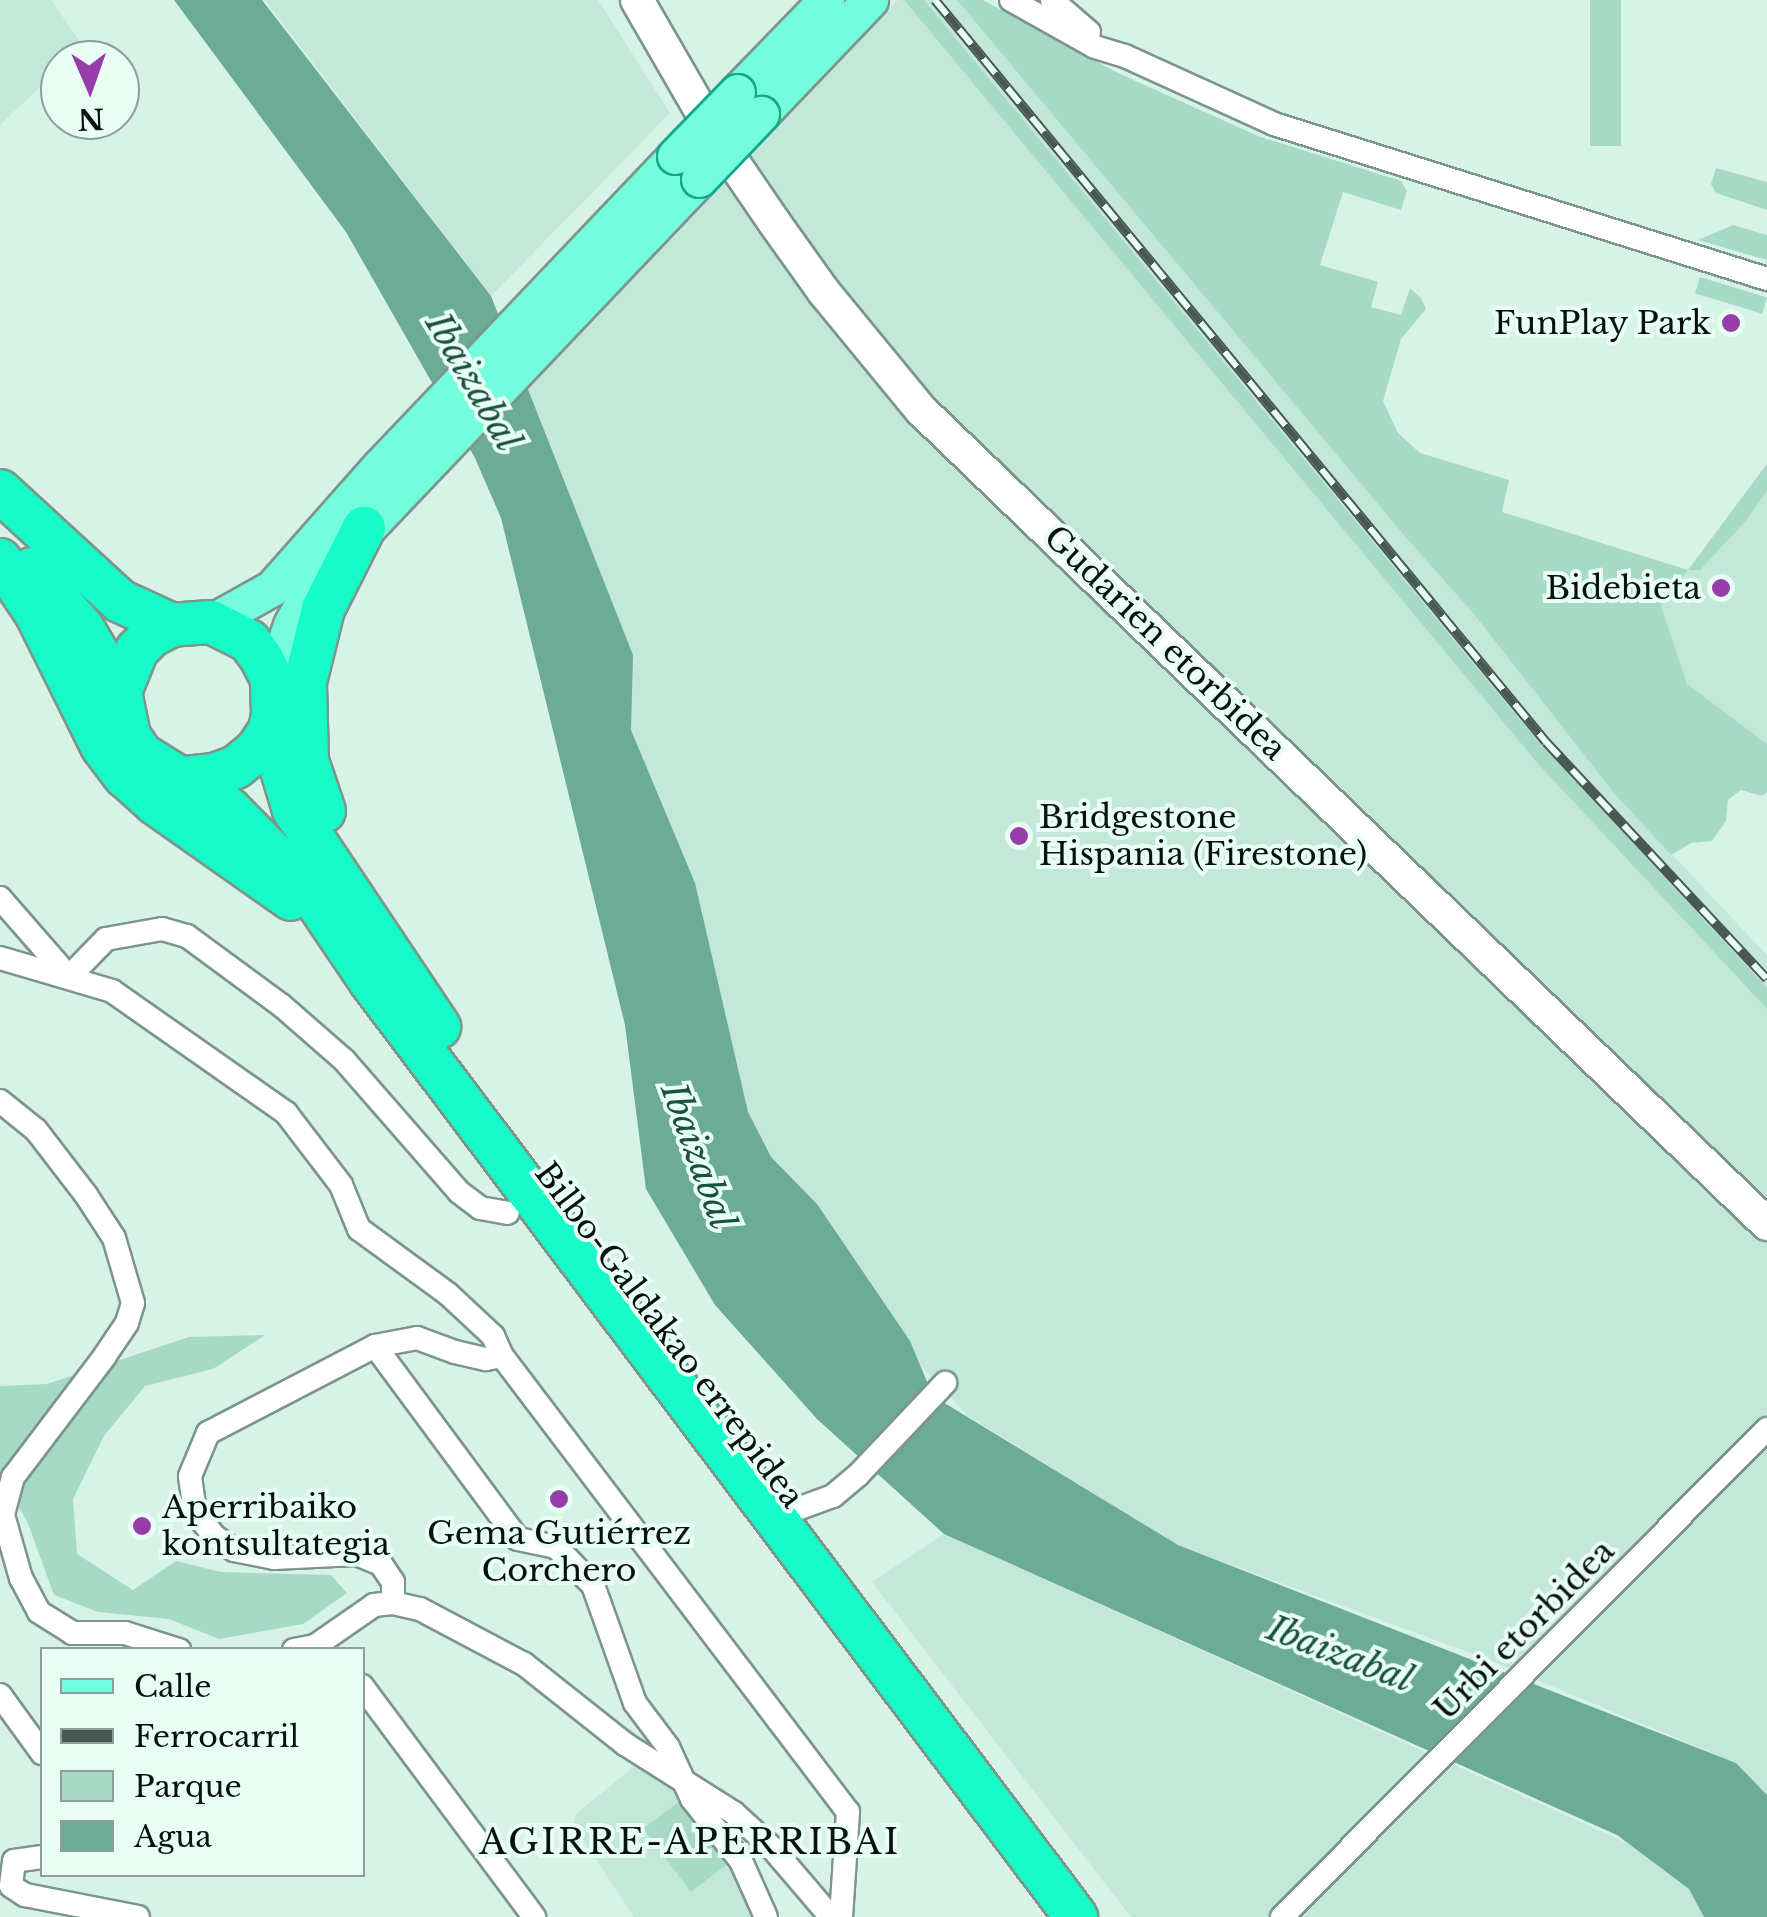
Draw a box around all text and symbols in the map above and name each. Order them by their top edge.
north arrow [40,40,140,140]
text: N [77,101,105,136]
place label: FunPlay Park [1493,304,1711,342]
water label: Ibaizabal [417,306,529,458]
marker: FunPlay Park [1720,312,1742,334]
street label: Gudarien etorbidea [1036,518,1294,768]
place label: Bidebieta [1546,569,1701,607]
marker: Bidebieta [1710,577,1732,599]
place label: Bridgestone Hispania (Firestone) [1039,799,1367,874]
marker: Bridgestone Hispania (Firestone) [1008,825,1030,847]
water label: Ibaizabal [652,1077,744,1235]
street label: Bilbo-Galdakao errepidea [527,1155,811,1515]
marker: Gema Gutiérrez Corchero [548,1488,570,1510]
place label: Aperribaiko kontsultategia [162,1489,390,1564]
marker: Aperribaiko kontsultategia [131,1515,153,1537]
place label: Gema Gutiérrez Corchero [427,1515,691,1590]
street label: Urbi etorbidea [1426,1532,1622,1728]
water label: Ibaizabal [1261,1607,1419,1701]
legend [40,1647,365,1877]
text: Calle [134,1668,211,1705]
text: Ferrocarril [134,1718,299,1755]
text: Parque [134,1768,242,1805]
text: Agua [134,1818,212,1855]
district label: AGIRRE-APERRIBAI [479,1821,901,1863]

